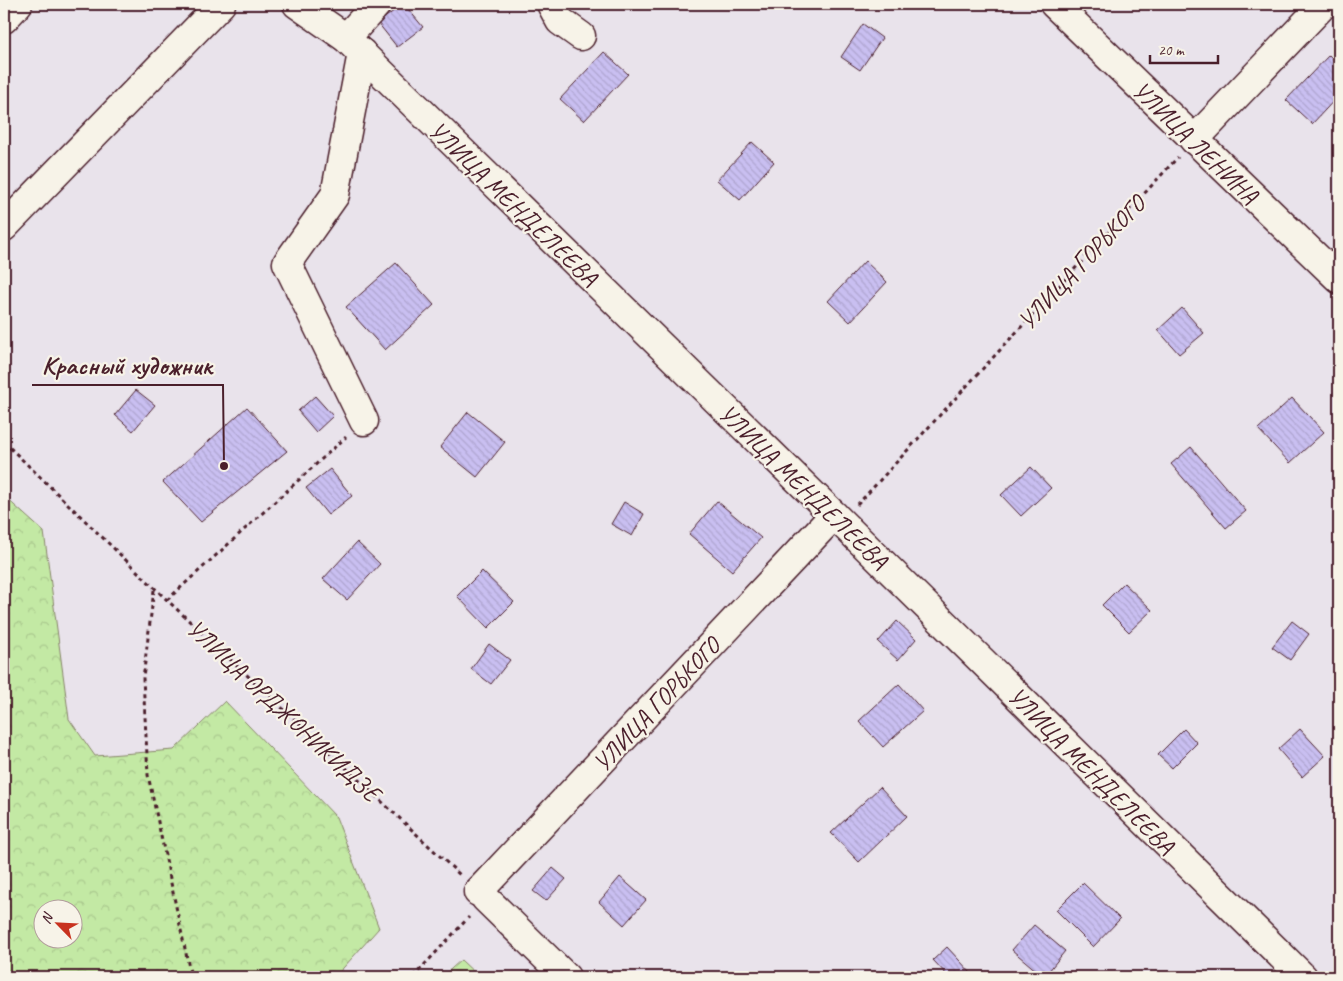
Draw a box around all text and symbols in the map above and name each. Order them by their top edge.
scale bar [1150,32,1218,64]
text: 20 m [1158,41,1185,60]
street label: УЛИЦА ЛЕНИНА [1126,75,1265,211]
street label: УЛИЦА МЕНДЕЛЕЕВА [422,115,605,293]
street label: УЛИЦА ГОРЬКОГО [1011,187,1154,337]
callout: Красный художник [32,344,223,385]
text: Красный художник [42,349,214,382]
street label: УЛИЦА МЕНДЕЛЕЕВА [712,398,895,576]
street label: УЛИЦА ОРДЖОНИКИДЗЕ [180,613,389,811]
street label: УЛИЦА ГОРЬКОГО [586,629,729,779]
street label: УЛИЦА МЕНДЕЛЕЕВА [1001,680,1182,861]
north arrow [32,898,82,948]
text: N [37,909,57,926]

